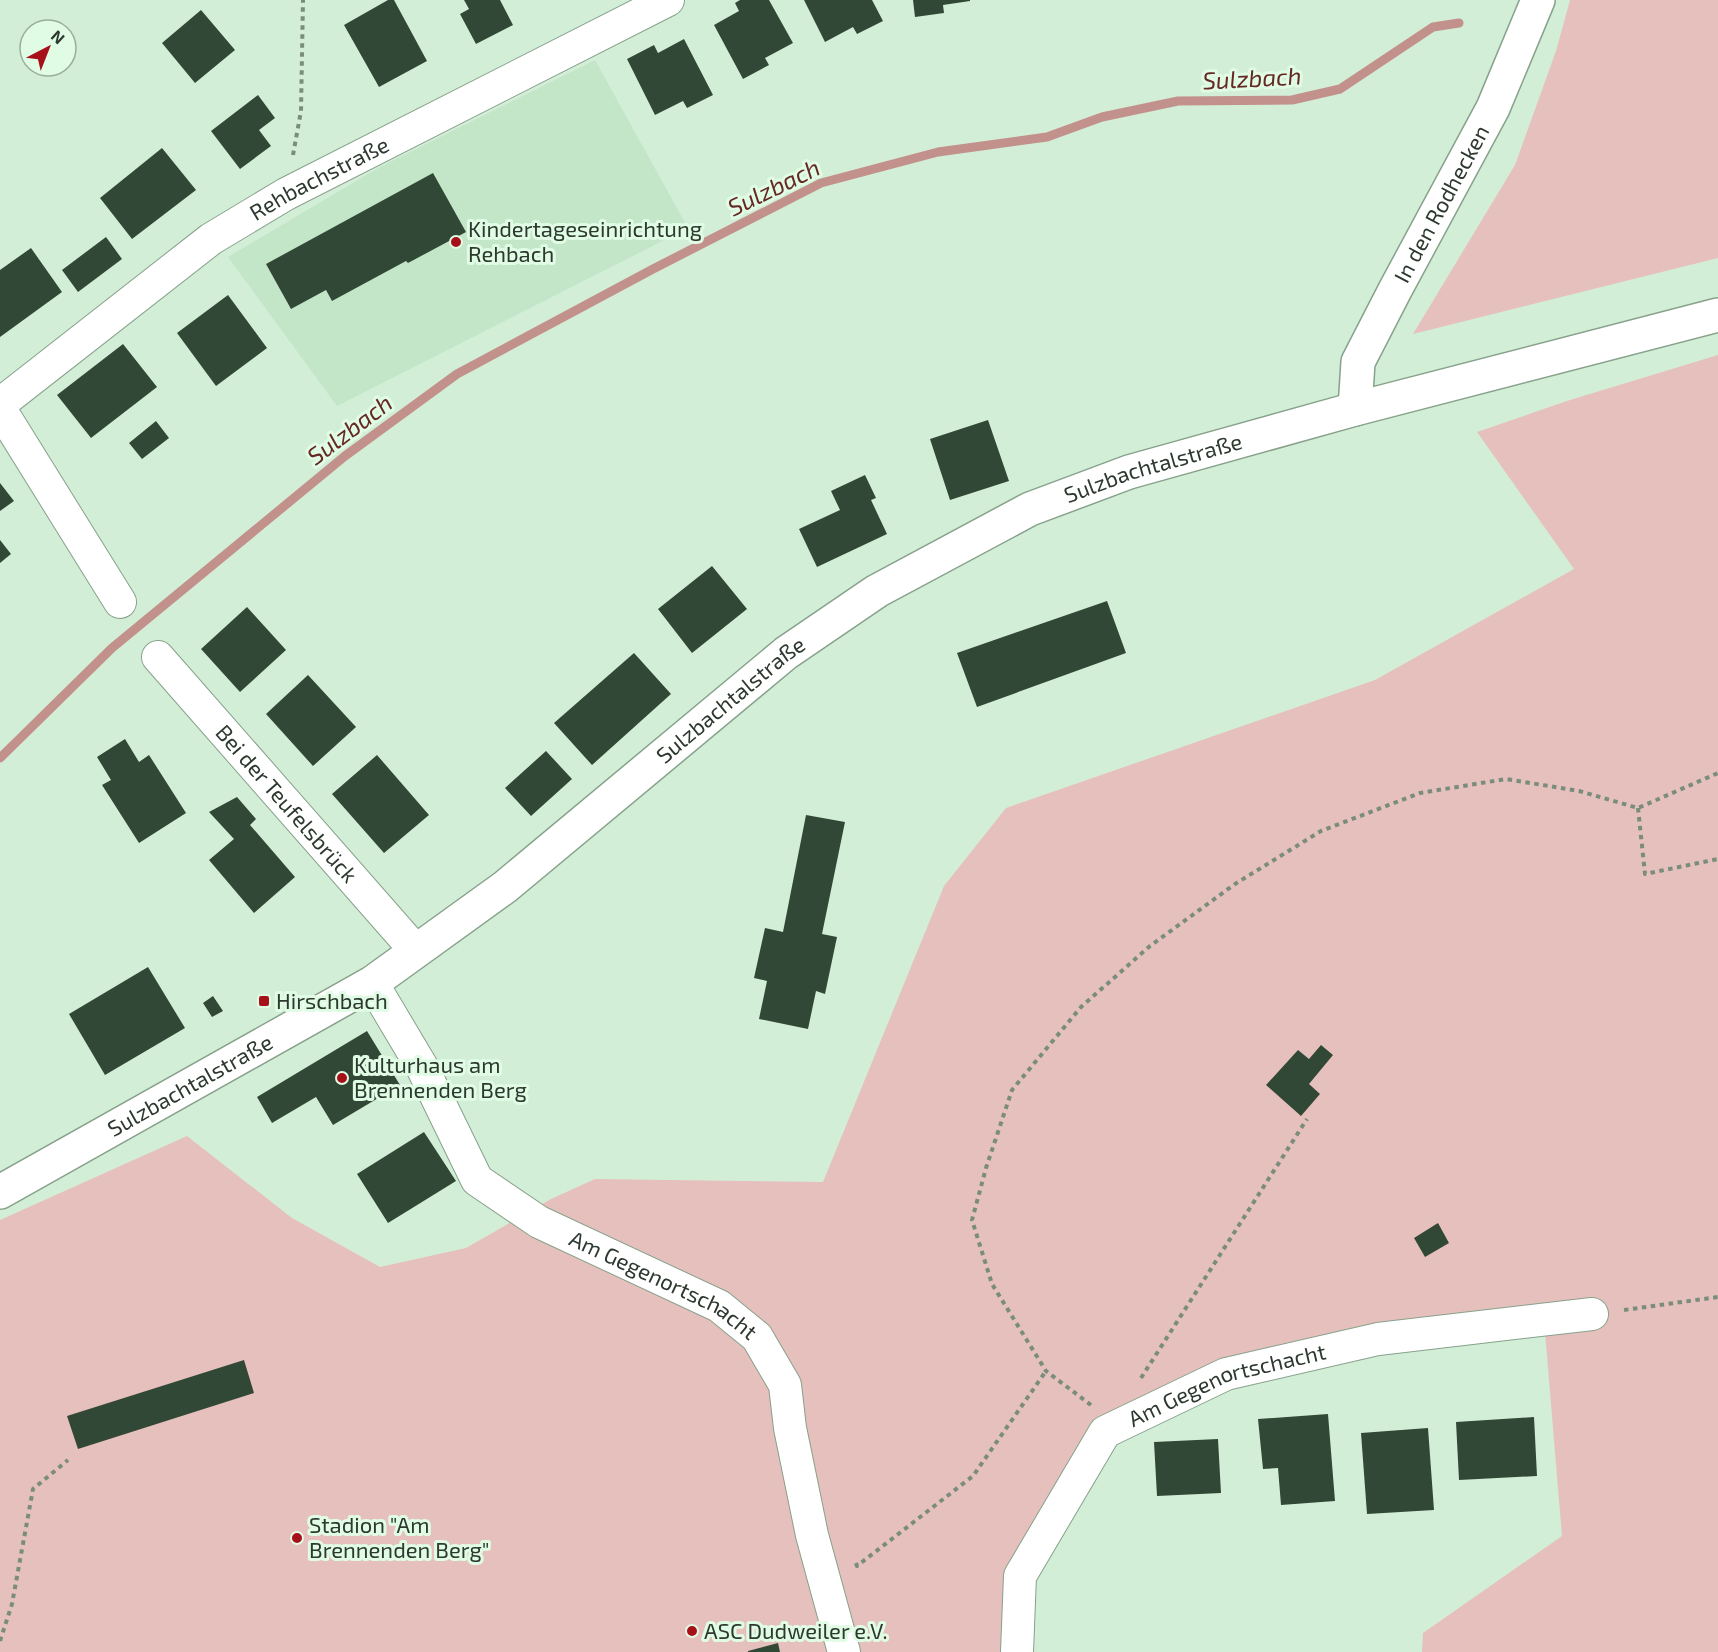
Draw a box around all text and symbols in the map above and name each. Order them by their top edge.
north arrow [18,18,78,78]
text: N [48,26,69,47]
water label: Sulzbach [1202,60,1302,95]
street label: In den Rodhecken [1388,120,1494,287]
street label: Rehbachstraße [244,130,393,225]
water label: Sulzbach [722,152,824,221]
place label: Kindertageseinrichtung Rehbach [468,215,702,266]
marker: Kindertageseinrichtung Rehbach [449,235,463,249]
water label: Sulzbach [301,387,397,470]
street label: Sulzbachtalstraße [1060,427,1245,507]
street label: Sulzbachtalstraße [650,630,809,768]
street label: Bei der Teufelsbrück [211,719,364,887]
place label: Hirschbach [276,987,388,1013]
marker: Hirschbach [257,994,271,1008]
street label: Sulzbachtalstraße [103,1028,277,1141]
place label: Kulturhaus am Brennenden Berg [354,1051,527,1102]
marker: Kulturhaus am Brennenden Berg [335,1071,349,1085]
street label: Am Gegenortschacht [566,1224,763,1344]
street label: Am Gegenortschacht [1124,1337,1328,1431]
place label: Stadion "Am Brennenden Berg" [309,1511,490,1562]
marker: Stadion "Am Brennenden Berg" [290,1531,304,1545]
place label: ASC Dudweiler e.V. [704,1617,887,1643]
marker: ASC Dudweiler e.V. [685,1624,699,1638]

